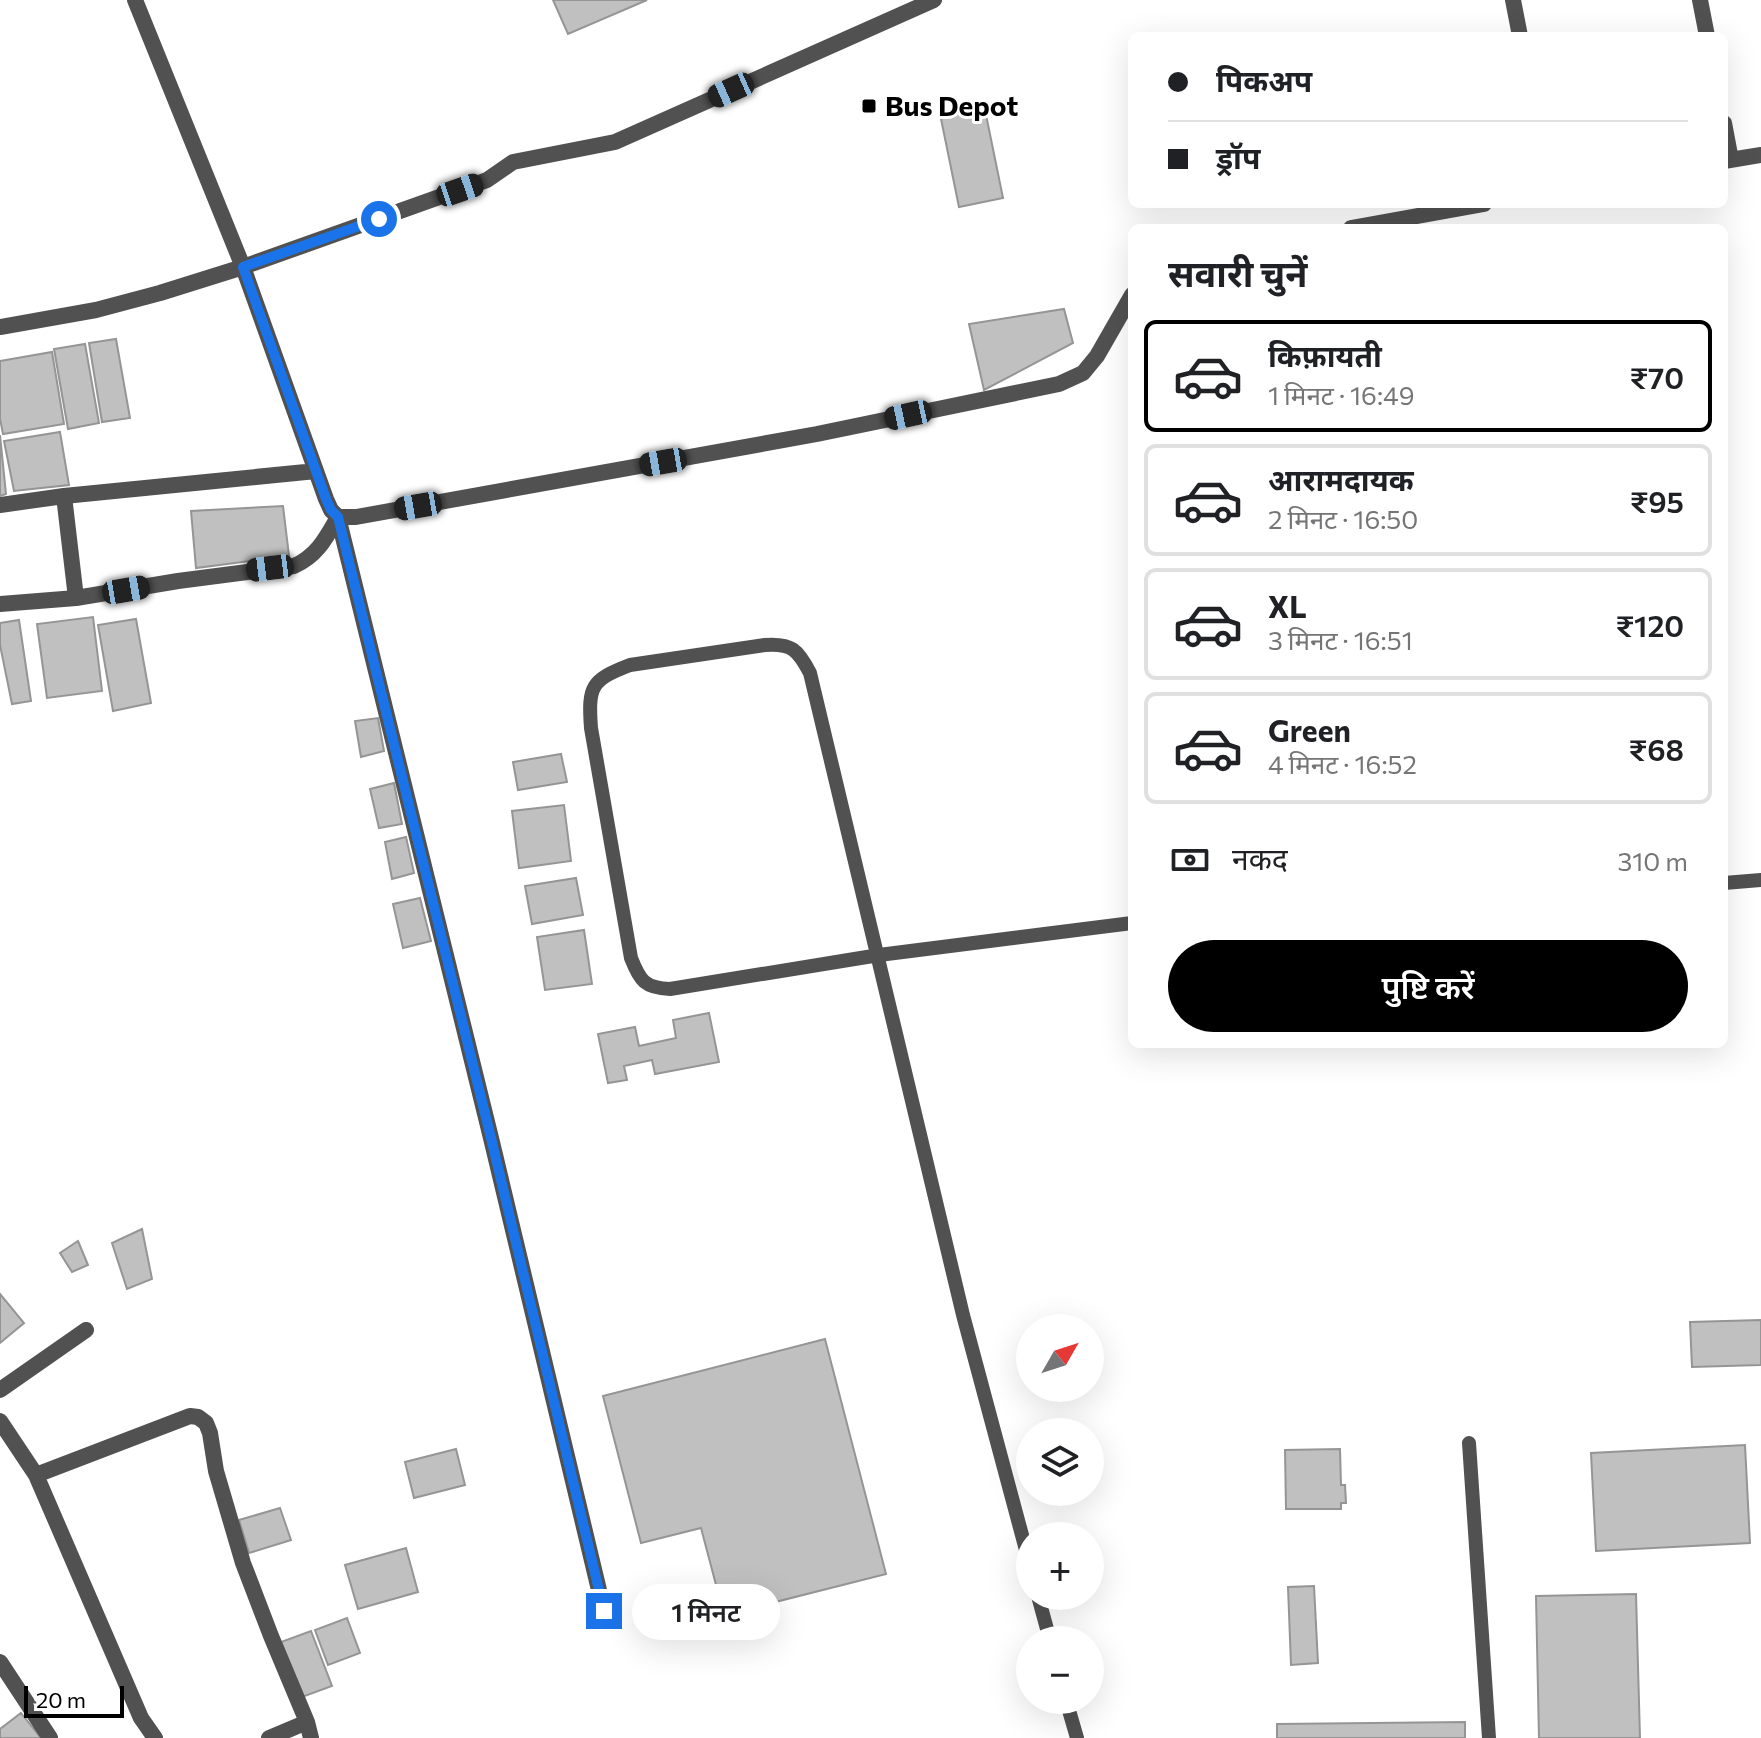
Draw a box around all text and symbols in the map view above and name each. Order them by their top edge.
text: पिकअप [1216,61,1312,98]
car [704,69,758,111]
place label: Bus Depot [885,88,1018,122]
marker: Bus Depot [860,97,878,115]
text: ड्रॉप [1216,138,1260,175]
car [433,171,487,209]
route start [361,201,397,237]
text: सवारी चुनें [1168,250,1307,294]
text: किफ़ायती [1268,336,1382,373]
icon: car [1172,340,1244,412]
text: ₹70 [1630,358,1684,395]
text: 1 मिनट · 16:49 [1268,379,1414,410]
car [882,398,934,432]
car [637,446,689,478]
text: आरामदायक [1268,460,1414,497]
icon: car [1172,464,1244,536]
text: ₹95 [1630,482,1684,519]
car [392,490,444,522]
text: 2 मिनट · 16:50 [1268,503,1418,534]
car [245,553,295,583]
car [100,574,152,606]
text: XL [1268,587,1307,624]
icon: car [1172,588,1244,660]
text: ₹120 [1616,606,1684,643]
text: 3 मिनट · 16:51 [1268,624,1413,655]
text: Green [1268,711,1351,748]
icon: car [1172,712,1244,784]
text: ₹68 [1629,730,1684,767]
text: 4 मिनट · 16:52 [1268,748,1417,779]
icon: cash [1168,838,1212,882]
text: नकद [1232,839,1288,876]
text: 310 m [1617,845,1688,876]
button: पुष्टि करें [1168,940,1688,1032]
north arrow [1016,1314,1104,1402]
map controls [1016,1314,1104,1714]
button: layers [1016,1418,1104,1506]
button: + [1016,1522,1104,1610]
callout: 1 मिनट [632,1583,780,1639]
route end [586,1593,622,1629]
text: 1 मिनट [671,1596,741,1627]
button: − [1016,1626,1104,1714]
scale bar [24,1682,124,1718]
text: 20 m [36,1686,86,1713]

